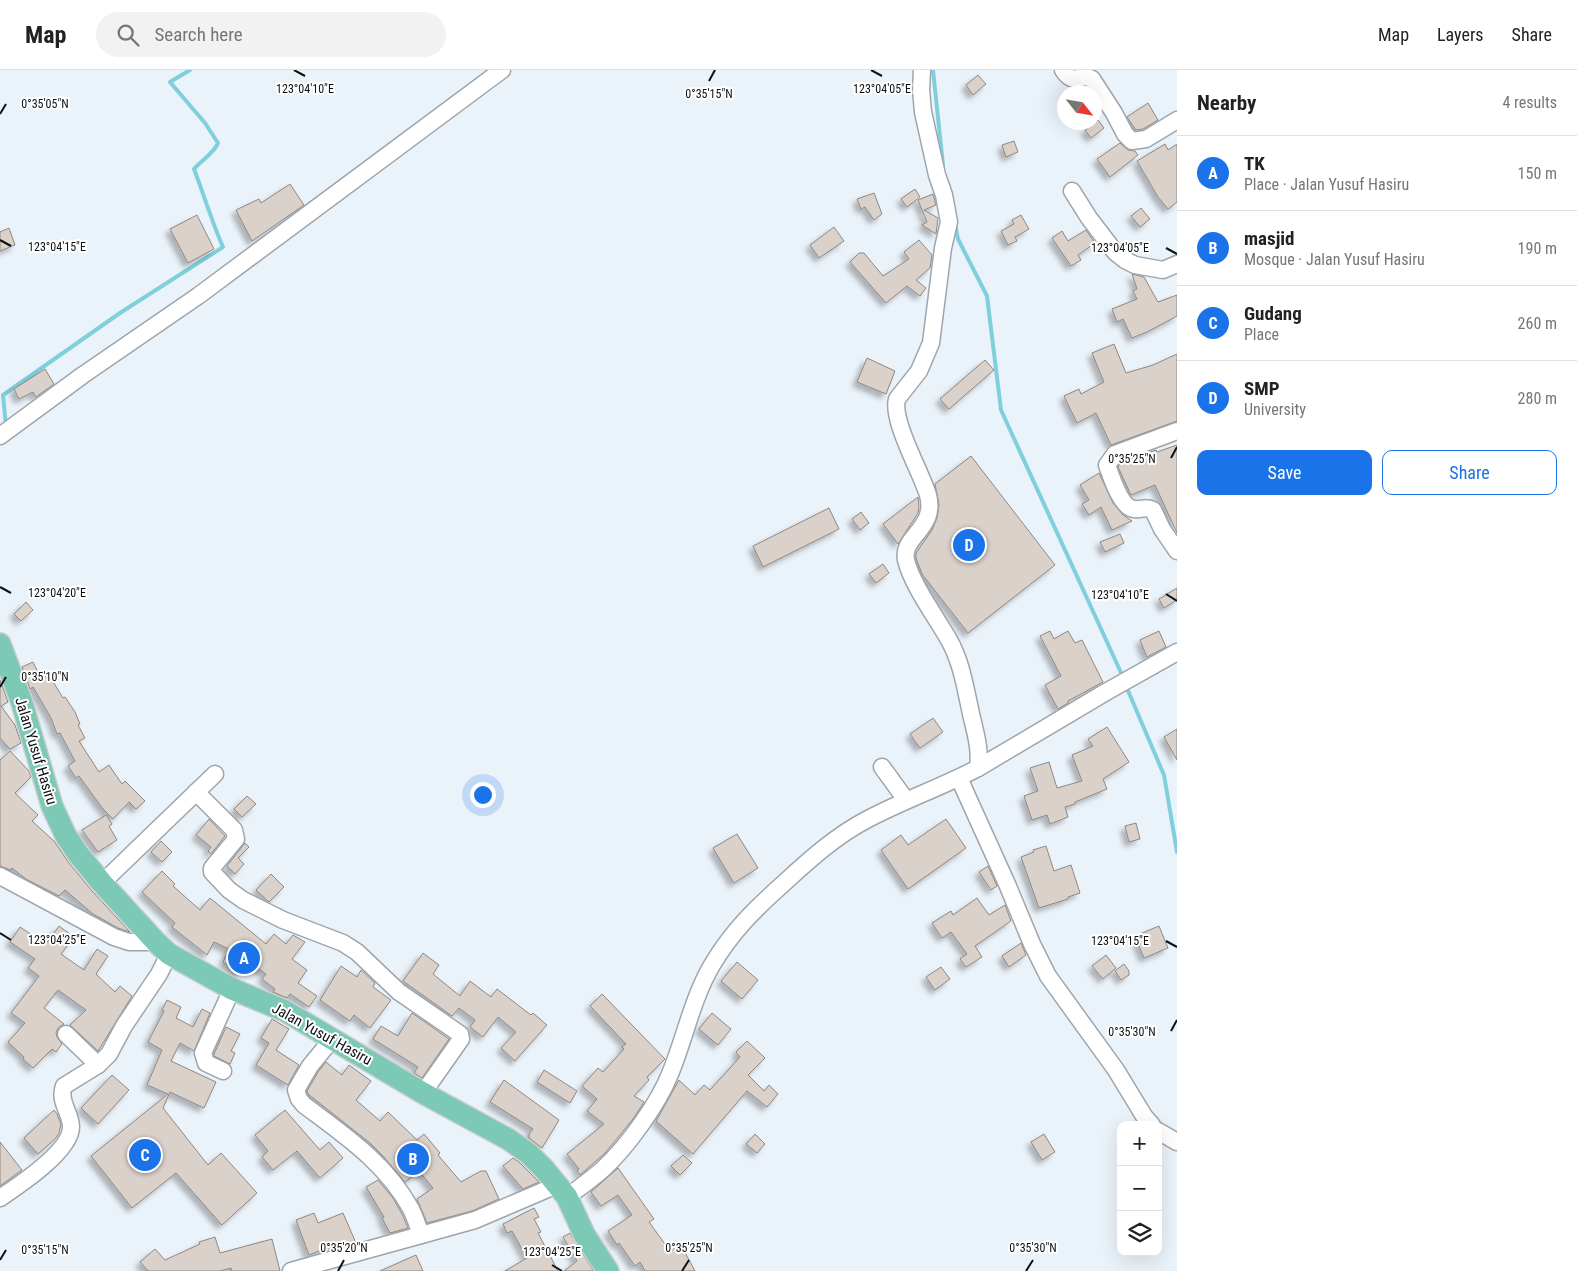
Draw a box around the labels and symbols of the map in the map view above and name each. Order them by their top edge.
text: 123°04'10"E [276,82,334,96]
text: 123°04'05"E [853,82,911,96]
north arrow [1057,85,1102,130]
text: 0°35'15"N [685,87,733,101]
text: 0°35'05"N [21,97,69,111]
text: 123°04'15"E [28,240,86,254]
text: 123°04'05"E [1091,241,1149,255]
text: 0°35'25"N [1108,452,1156,466]
pin: D [953,526,985,564]
text: 123°04'20"E [28,586,86,600]
text: 123°04'10"E [1091,588,1149,602]
text: 0°35'10"N [21,670,69,684]
street label: Jalan Yusuf Hasiru [11,695,61,807]
your location [470,782,496,808]
text: 123°04'25"E [28,933,86,947]
text: 123°04'15"E [1091,934,1149,948]
pin: A [228,939,260,977]
street label: Jalan Yusuf Hasiru [269,999,375,1069]
text: 0°35'30"N [1108,1025,1156,1039]
pin: C [129,1136,161,1174]
pin: B [397,1140,429,1178]
text: 0°35'20"N [320,1241,368,1255]
text: 0°35'25"N [665,1241,713,1255]
text: 0°35'30"N [1009,1241,1057,1255]
text: 0°35'15"N [21,1243,69,1257]
text: 123°04'25"E [523,1245,581,1259]

